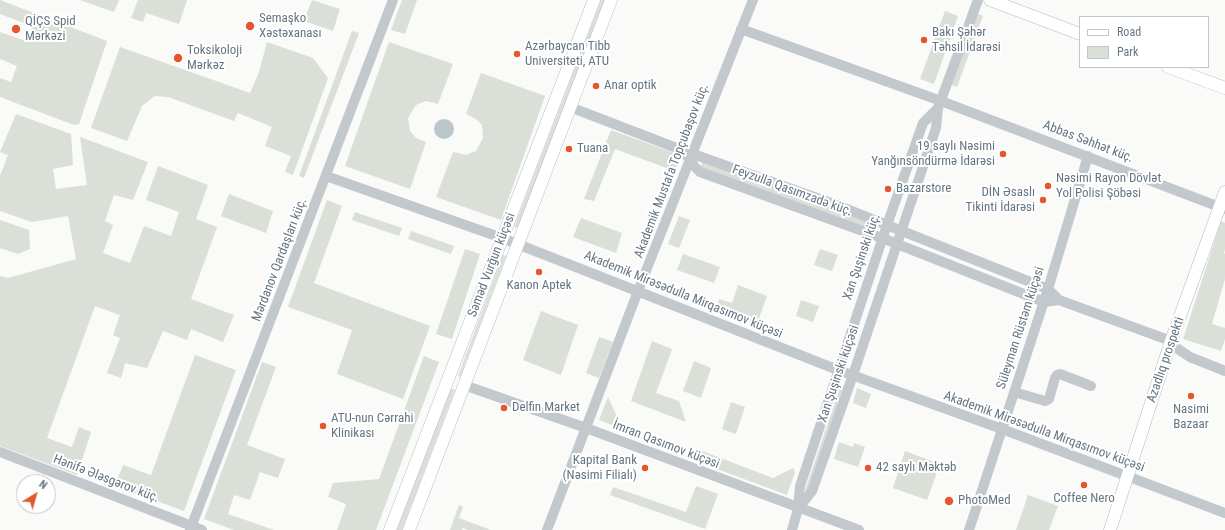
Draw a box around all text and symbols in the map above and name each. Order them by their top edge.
place label: Semaşko Xəstəxanası [259,11,322,42]
place label: QİÇS Spid Mərkəzi [25,14,76,45]
legend [1079,16,1209,68]
marker: Semaşko Xəstəxanası [244,20,256,32]
marker: QİÇS Spid Mərkəzi [10,23,22,35]
place label: Bakı Şəhər Təhsil İdarəsi [932,25,1001,56]
text: Road [1117,25,1141,39]
marker: Bakı Şəhər Təhsil İdarəsi [919,35,929,45]
place label: Azərbaycan Tibb Universiteti, ATU [525,39,610,70]
place label: Toksikoloji Mərkəz [187,43,242,74]
text: Park [1117,45,1138,59]
marker: Azərbaycan Tibb Universiteti, ATU [512,49,522,59]
marker: Toksikoloji Mərkəz [172,52,184,64]
place label: Anar optik [604,78,657,94]
marker: Anar optik [591,81,601,91]
street label: Akademik Mustafa Topçubaşov küç. [631,82,713,260]
street label: Abbas Səhhət küç. [1041,118,1135,166]
place label: 19 saylı Nəsimi Yanğınsöndürmə İdarəsi [871,139,995,170]
place label: Tuana [577,141,608,157]
marker: Tuana [564,144,574,154]
marker: 19 saylı Nəsimi Yanğınsöndürmə İdarəsi [998,149,1008,159]
street label: Feyzulla Qasımzadə küç. [730,162,854,220]
place label: Nəsimi Rayon Dövlət Yol Polisi Şöbəsi [1056,171,1161,202]
place label: Bazarstore [896,181,951,197]
marker: Nəsimi Rayon Dövlət Yol Polisi Şöbəsi [1043,181,1053,191]
marker: Bazarstore [883,184,893,194]
place label: DİN Əsaslı Tikinti İdarəsi [965,185,1035,216]
marker: DİN Əsaslı Tikinti İdarəsi [1038,195,1048,205]
street label: Mərdanov Qardaşları küç. [249,196,311,324]
street label: Səməd Vurğun küçəsi [465,211,519,319]
street label: Xan Şuşinski küç. [840,212,884,302]
street label: Akademik Mirəsədulla Mirqasımov küçəsi [581,248,785,342]
street label: Süleyman Rüstəm küçəsi [994,265,1048,391]
marker: Kanon Aptek [534,267,544,277]
place label: Kanon Aptek [506,278,572,294]
street label: Azadlıq prospekti [1144,315,1188,405]
street label: Xan Şuşinski küçəsi [815,323,863,425]
street label: Akademik Mirəsədulla Mirqasımov küçəsi [941,388,1147,476]
marker: Nasimi Bazaar [1186,391,1196,401]
place label: Delfin Market [512,400,580,416]
place label: Nasimi Bazaar [1173,402,1209,433]
marker: Delfin Market [499,403,509,413]
place label: ATU-nun Cərrahi Klinikası [331,411,413,442]
street label: İmran Qasımov küçəsi [610,417,722,473]
marker: ATU-nun Cərrahi Klinikası [318,421,328,431]
street label: Hənifə Ələsgərov küç. [51,452,161,506]
place label: Kapital Bank (Nəsimi Filialı) [563,453,637,484]
place label: 42 saylı Məktəb [876,460,956,476]
marker: Kapital Bank (Nəsimi Filialı) [640,463,650,473]
marker: 42 saylı Məktəb [863,463,873,473]
north arrow [16,474,56,514]
text: N [36,478,50,492]
marker: Coffee Nero [1079,480,1089,490]
place label: Coffee Nero [1053,491,1115,507]
place label: PhotoMed [958,493,1011,509]
marker: PhotoMed [943,495,955,507]

